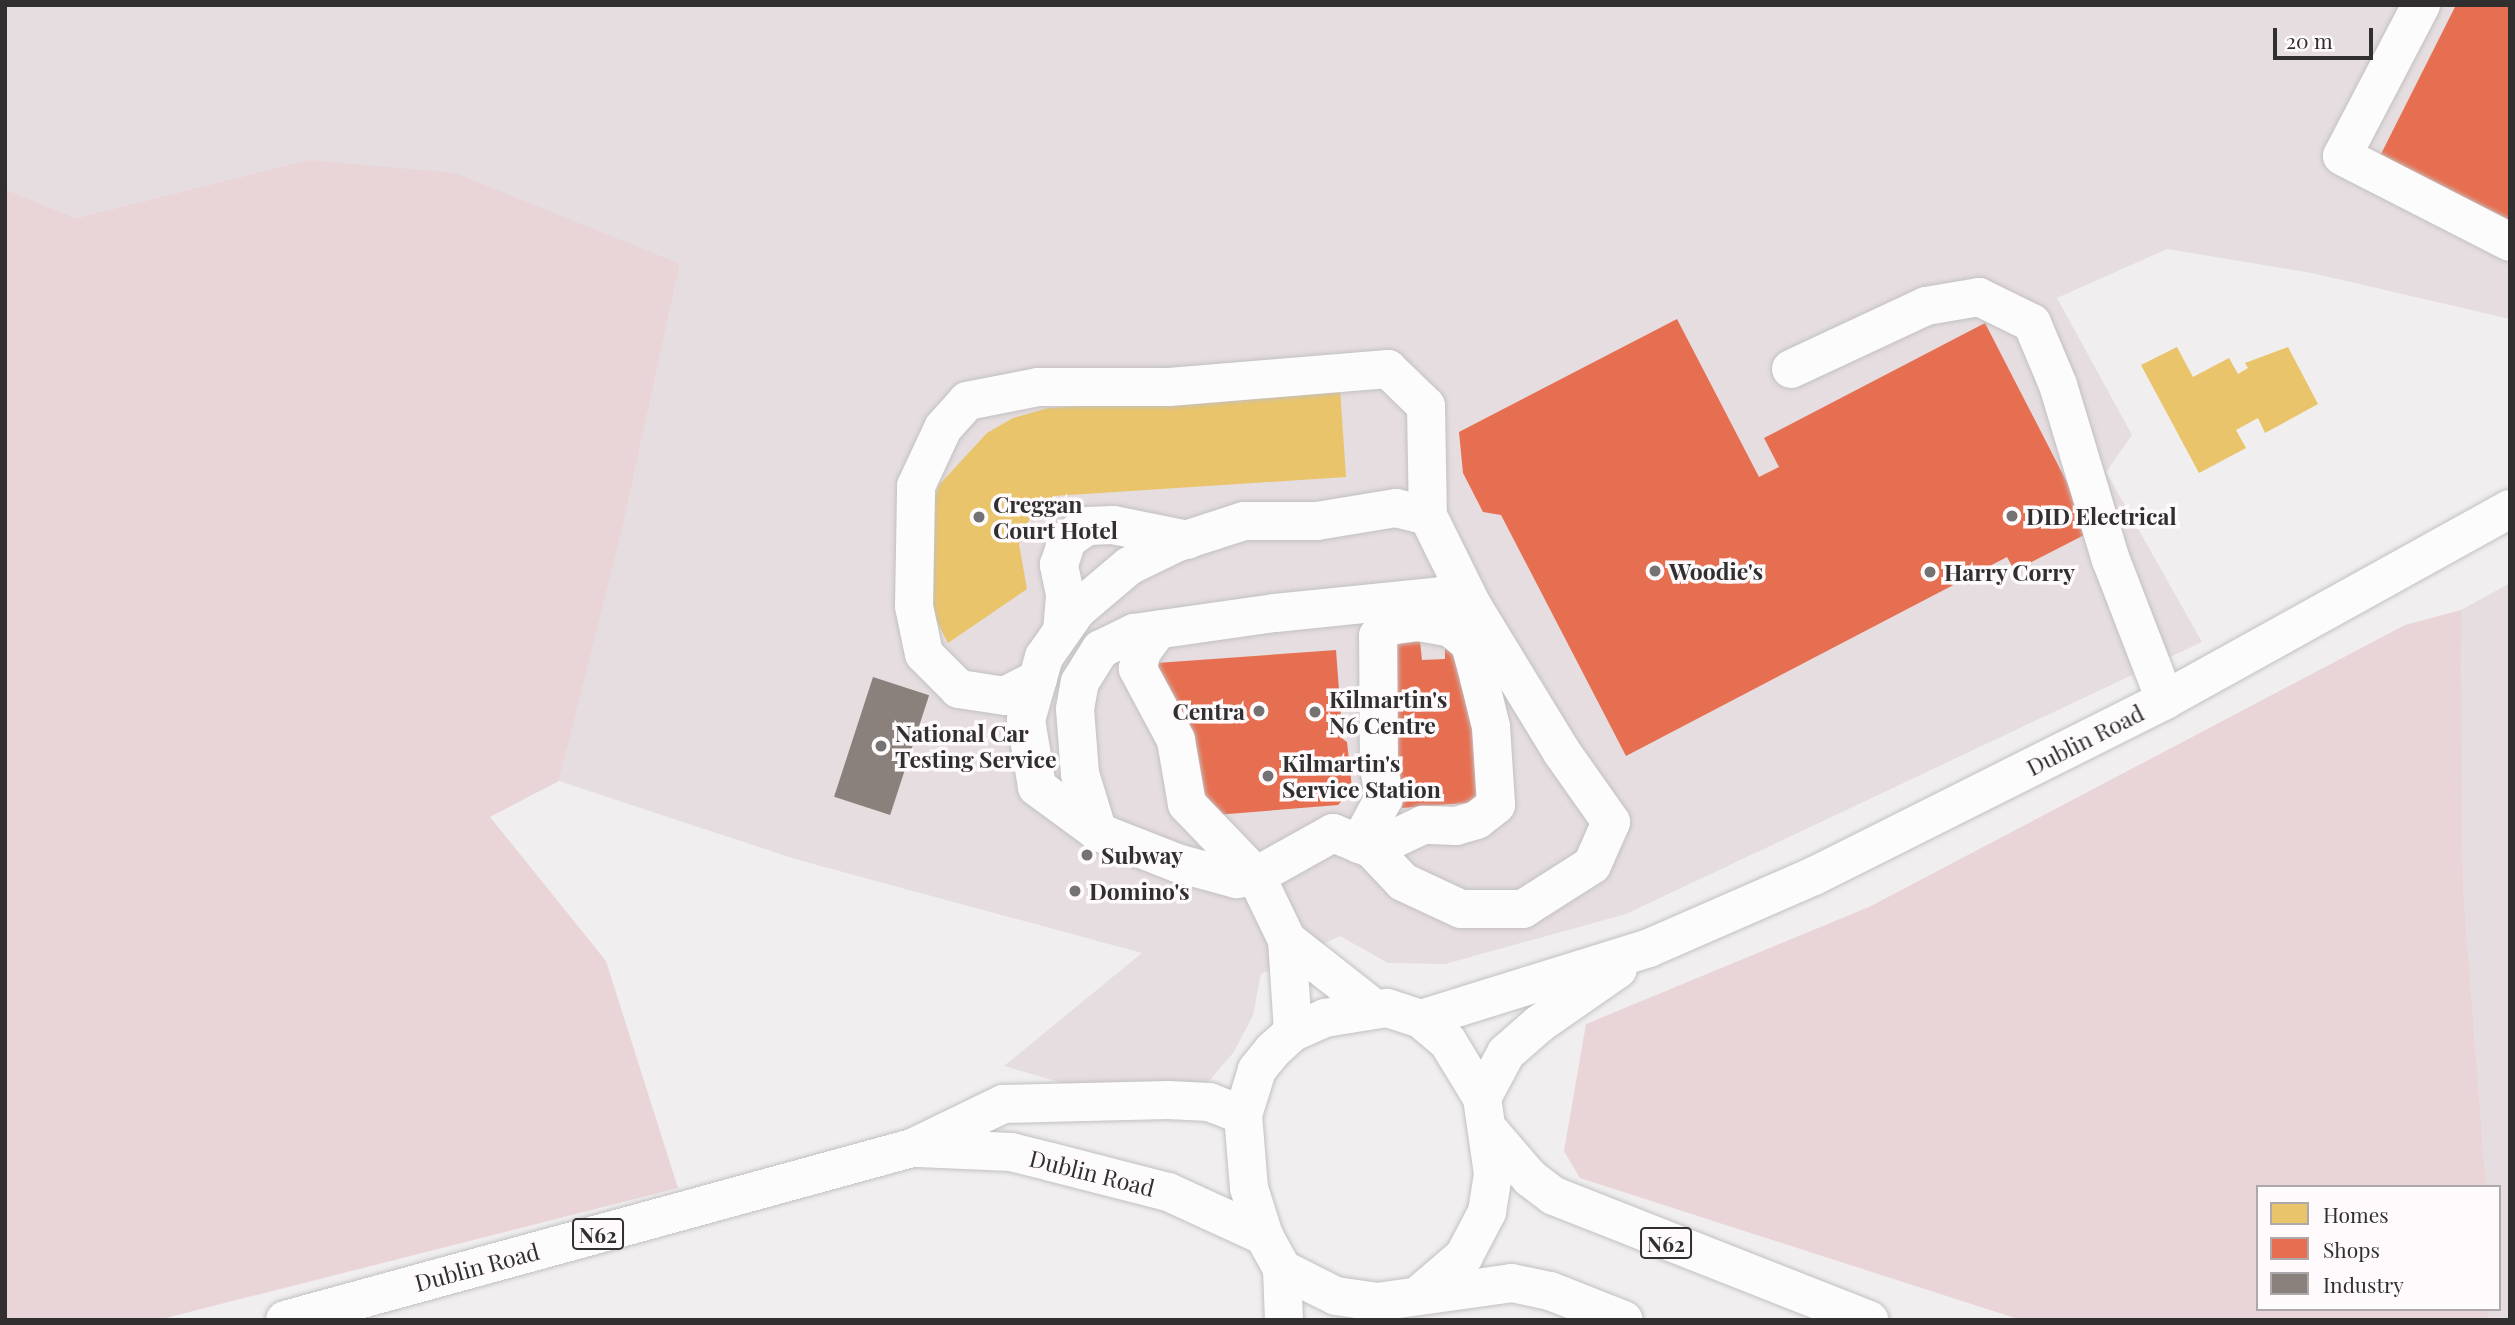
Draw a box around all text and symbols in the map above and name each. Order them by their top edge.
scale bar [2277,14,2377,58]
text: 20 m [2286,26,2333,54]
place label: Creggan Court Hotel [993,490,1118,544]
place label: DID Electrical [2026,502,2177,530]
marker: DID Electrical [2004,508,2020,524]
marker: Creggan Court Hotel [971,509,987,525]
place label: Woodie's [1669,557,1763,585]
place label: Harry Corry [1944,558,2076,586]
marker: Woodie's [1647,563,1663,579]
marker: Harry Corry [1922,564,1938,580]
place label: Kilmartin's N6 Centre [1329,685,1447,739]
place label: Centra [1172,697,1245,725]
street label: Dublin Road [2022,699,2148,781]
marker: Centra [1251,703,1267,719]
marker: Kilmartin's N6 Centre [1307,704,1323,720]
place label: National Car Testing Service [895,719,1057,773]
marker: National Car Testing Service [873,738,889,754]
place label: Kilmartin's Service Station [1282,749,1441,803]
marker: Kilmartin's Service Station [1260,768,1276,784]
place label: Subway [1101,841,1183,869]
marker: Subway [1079,847,1095,863]
place label: Domino's [1089,877,1190,905]
marker: Domino's [1067,883,1083,899]
street label: Dublin Road [1027,1144,1157,1202]
legend [2256,1185,2501,1311]
text: Homes [2323,1200,2389,1228]
road number: N62 [572,1216,624,1252]
road number: N62 [1640,1226,1692,1260]
text: Shops [2323,1235,2380,1263]
street label: Dublin Road [412,1237,542,1297]
text: Industry [2323,1270,2404,1298]

